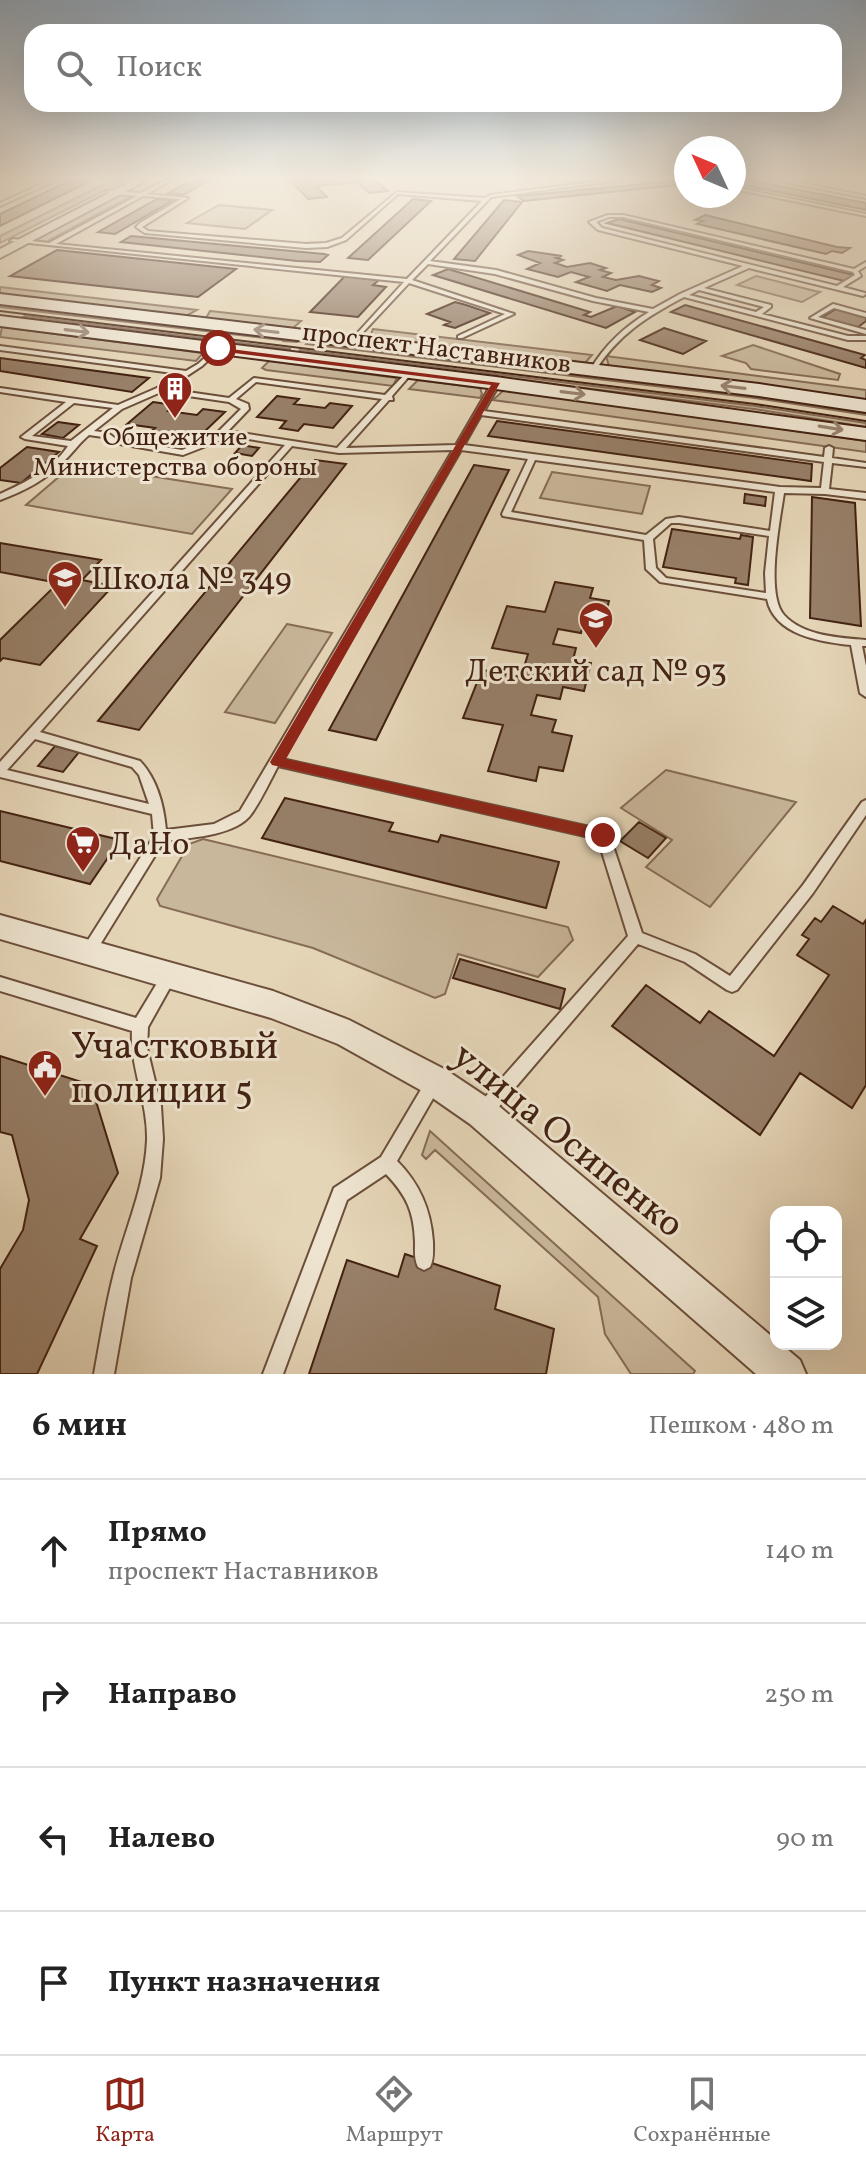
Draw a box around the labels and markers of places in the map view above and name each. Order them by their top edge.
building icon: Общежитие Министерства обороны [156,370,194,420]
place label: Общежитие Министерства обороны [33,420,317,486]
school or university icon: Школа № 349 [46,559,84,609]
place label: Школа № 349 [91,559,292,603]
school or university icon: Детский сад № 93 [577,600,615,650]
place label: Детский сад № 93 [465,651,727,695]
supermarket icon: ДаНо [64,824,102,874]
place label: ДаНо [109,824,189,868]
place label: Участковый полиции 5 [71,1022,278,1119]
public building icon: Участковый полиции 5 [26,1048,64,1098]

